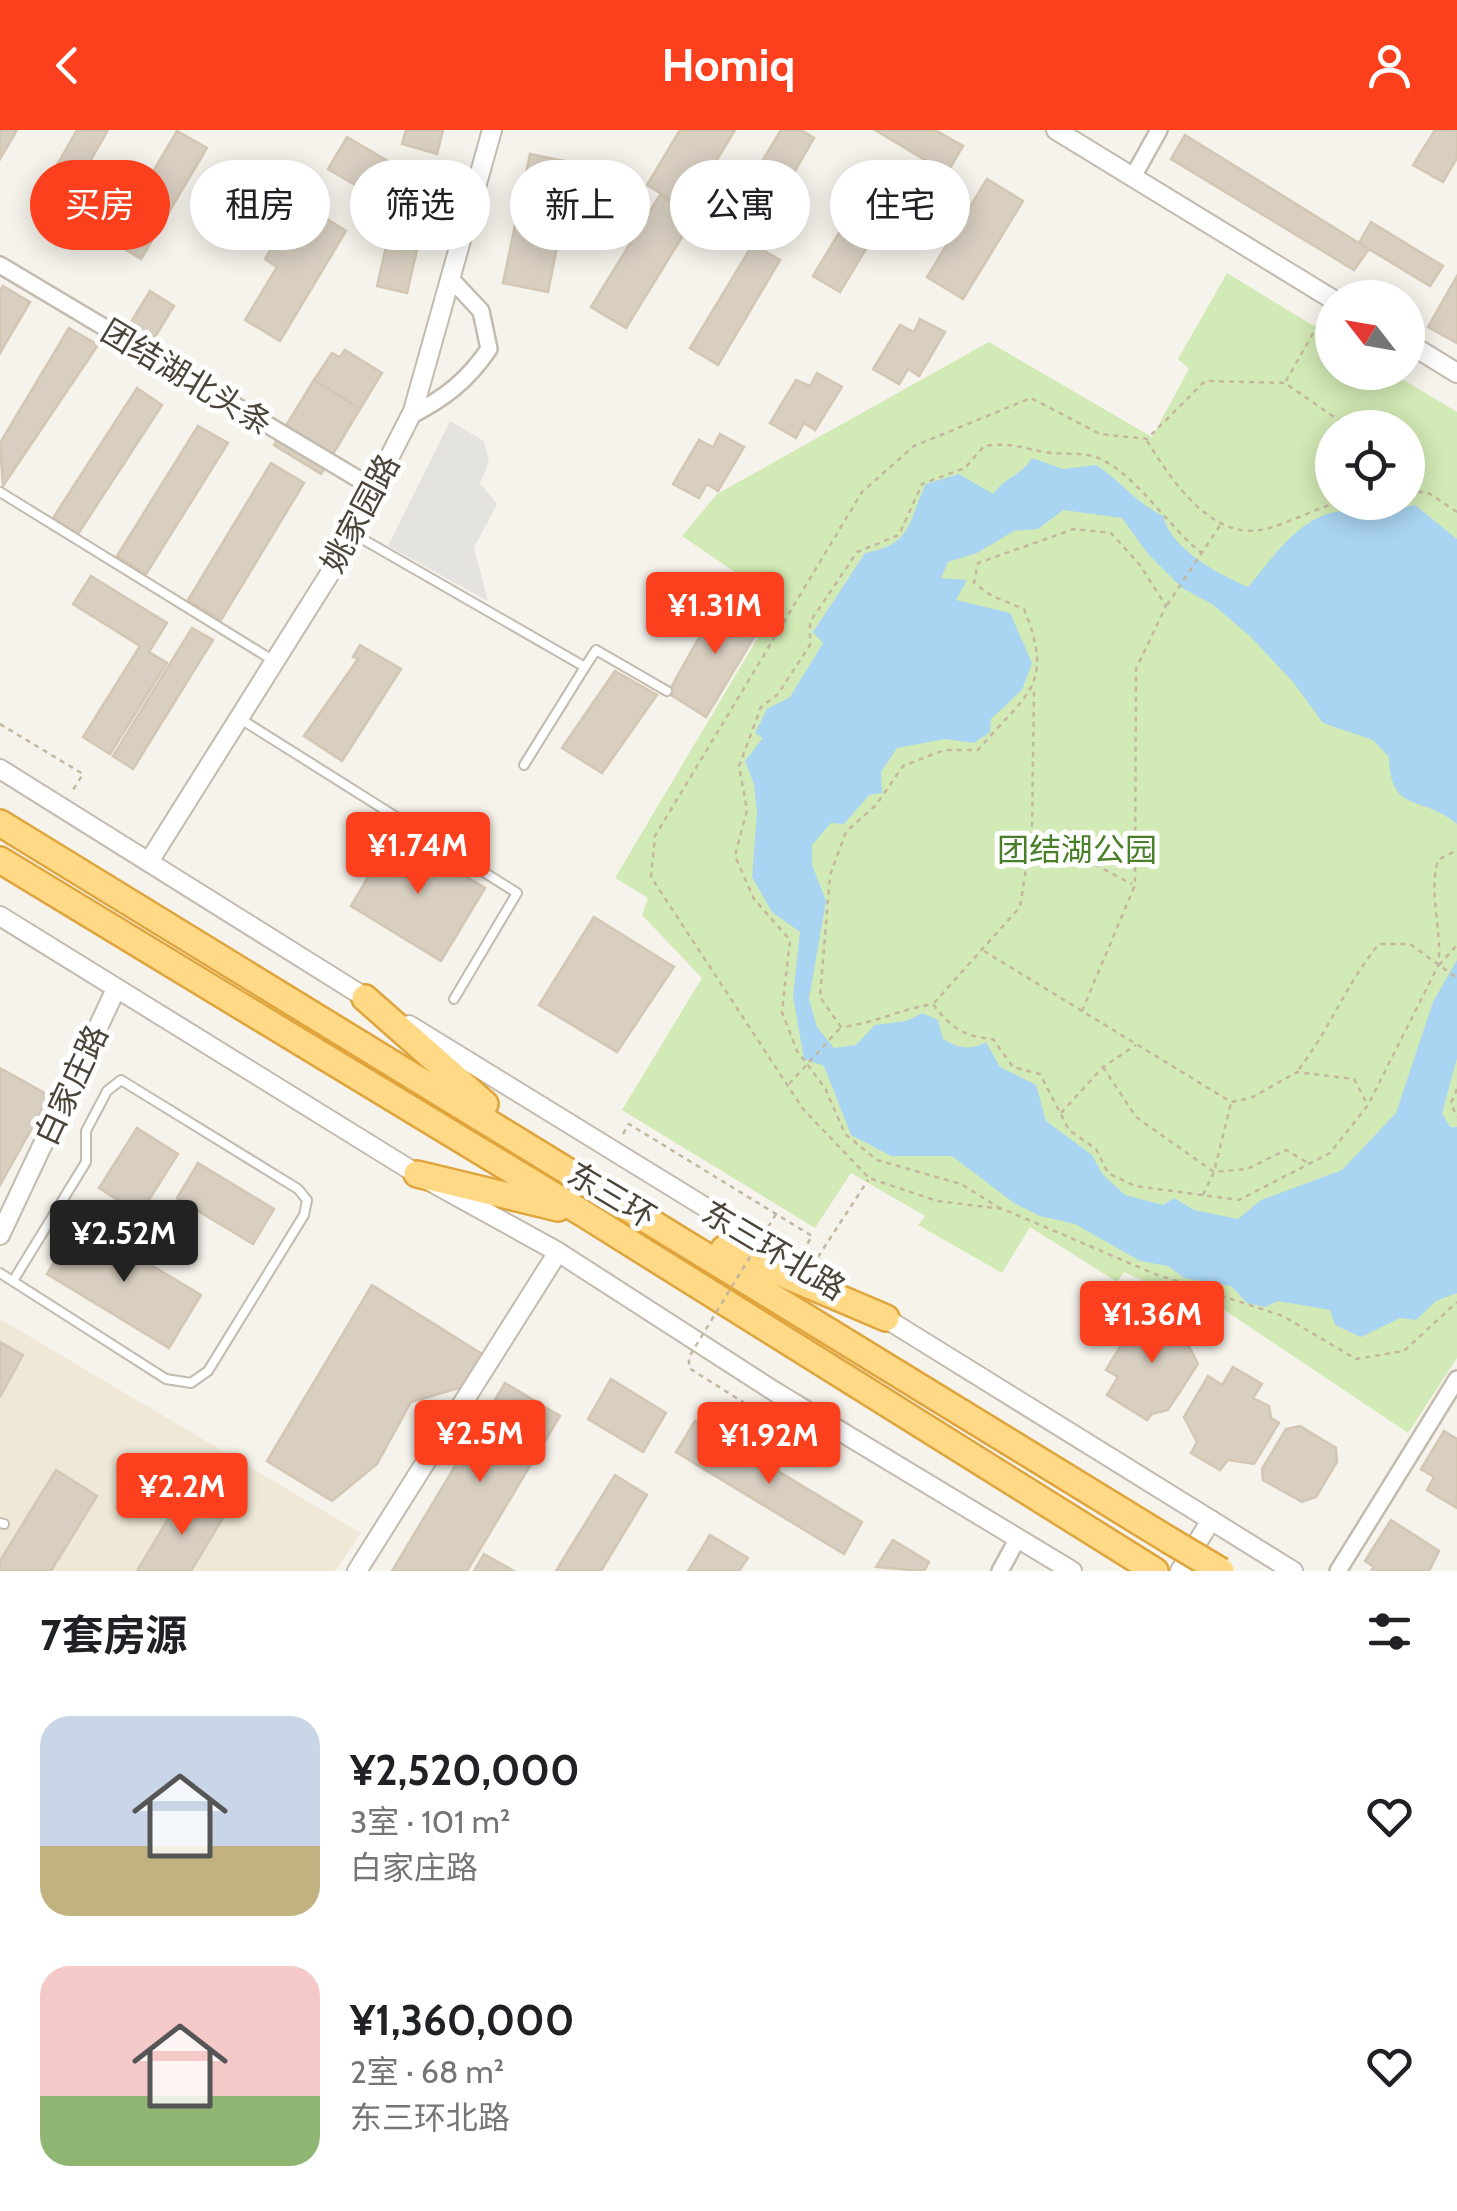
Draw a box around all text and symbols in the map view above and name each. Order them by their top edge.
icon: back [40,38,95,93]
text: Homiq [662,38,795,92]
icon: person [1362,38,1417,93]
chip: 买房 [30,160,170,250]
chip: 租房 [190,160,330,250]
chip: 筛选 [350,160,490,250]
chip: 新上 [510,160,650,250]
chip: 公寓 [670,160,810,250]
chip: 住宅 [830,160,970,250]
north arrow [1315,280,1425,390]
map controls [1315,280,1425,520]
street label: 团结湖北头条 [95,311,279,443]
button: locate [1315,410,1425,520]
street label: 姚家园路 [313,447,407,579]
pin: ¥1.31M [634,572,796,657]
text: ¥1.31M [668,585,762,624]
pin: ¥1.74M [337,812,499,897]
text: ¥1.74M [368,825,468,864]
park label: 团结湖公园 [997,830,1157,869]
street label: 白家庄路 [26,1019,116,1151]
street label: 东三环 [561,1154,663,1236]
street label: 东三环北路 [695,1192,853,1308]
pin: ¥2.52M [43,1200,205,1285]
text: ¥2.52M [72,1213,176,1252]
pin: ¥1.36M [1071,1281,1233,1366]
text: ¥1.36M [1102,1294,1202,1333]
pin: ¥2.5M [410,1400,550,1485]
pin: ¥1.92M [688,1402,850,1487]
text: ¥2.5M [436,1413,524,1452]
text: ¥1.92M [719,1415,819,1454]
pin: ¥2.2M [112,1453,252,1538]
text: ¥2.2M [139,1466,225,1505]
icon: filters [1362,1604,1417,1659]
text: 7套房源 [40,1609,187,1661]
text: ¥2,520,000 [350,1744,580,1796]
icon: home [120,1756,240,1876]
icon: heart [1362,1789,1417,1844]
text: 3室 · 101 m² [350,1802,510,1841]
text: 白家庄路 [350,1848,478,1887]
text: ¥1,360,000 [350,1994,574,2046]
icon: home [120,2006,240,2126]
icon: heart [1362,2039,1417,2094]
text: 2室 · 68 m² [350,2052,504,2091]
text: 东三环北路 [350,2098,510,2137]

